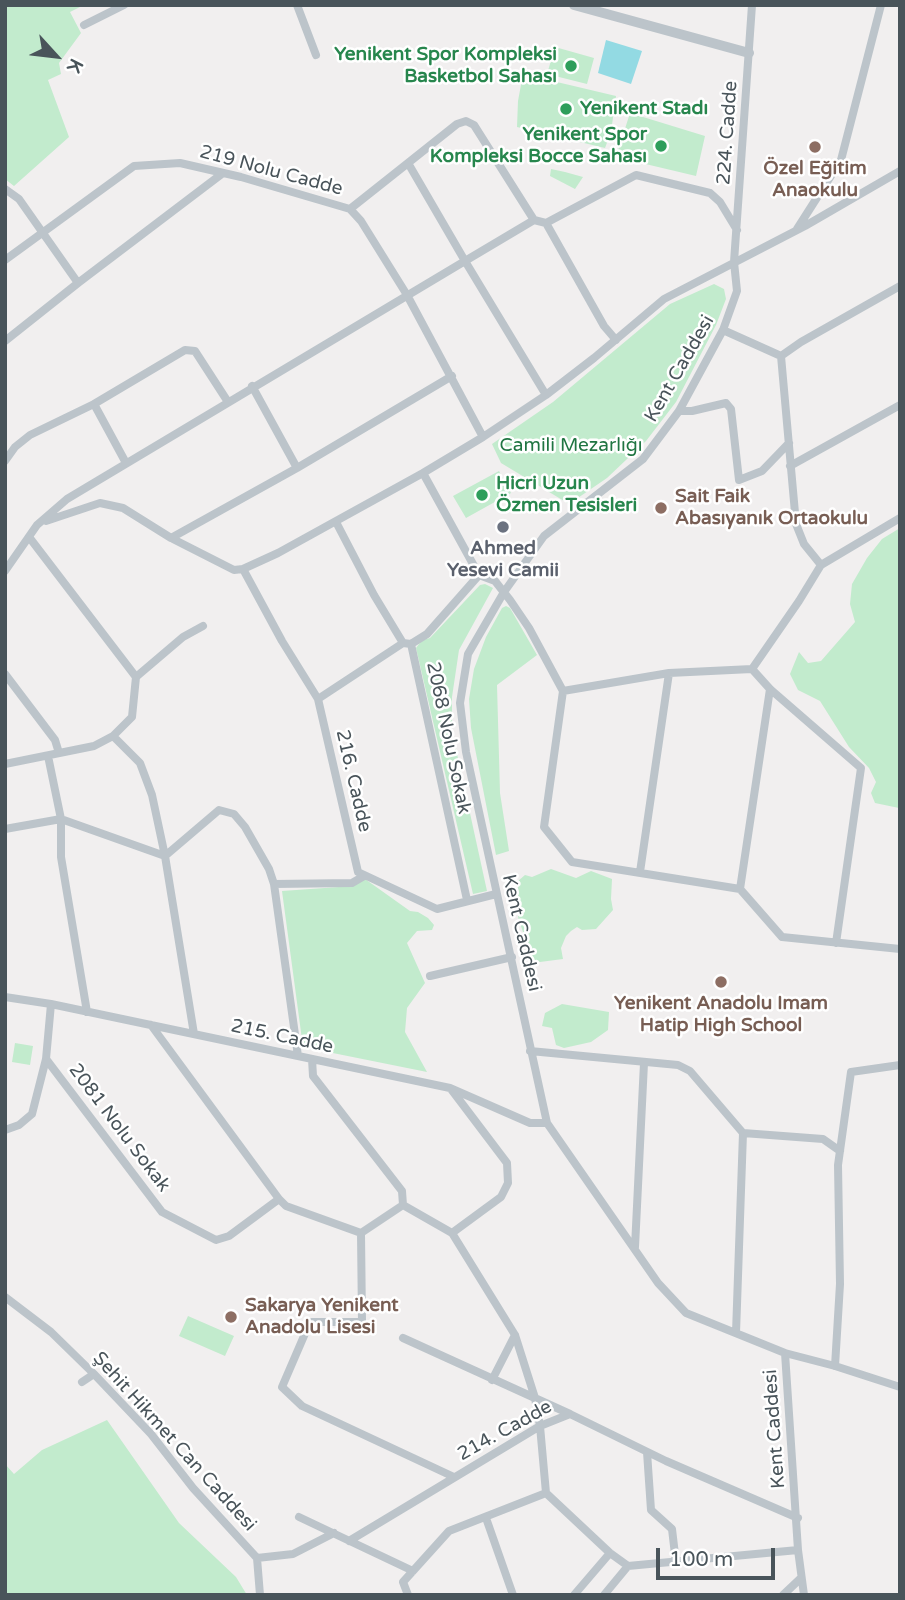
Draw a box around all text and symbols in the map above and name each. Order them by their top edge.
north arrow [21,21,91,91]
place label: Yenikent Spor Kompleksi Basketbol Sahası [334,44,557,88]
text: K [62,55,87,76]
marker: Yenikent Spor Kompleksi Basketbol Sahası [563,58,579,74]
street label: 224. Cadde [713,80,743,186]
place label: Yenikent Stadı [580,98,708,120]
marker: Yenikent Stadı [558,101,574,117]
place label: Yenikent Spor Kompleksi Bocce Sahası [430,124,647,168]
marker: Yenikent Spor Kompleksi Bocce Sahası [653,138,669,154]
marker: Özel Eğitim Anaokulu [807,139,823,155]
street label: 219 Nolu Cadde [197,141,345,201]
place label: Özel Eğitim Anaokulu [763,158,867,202]
street label: Kent Caddesi [640,312,720,426]
park label: Camili Mezarlığı [500,435,642,457]
place label: Hicri Uzun Özmen Tesisleri [496,473,637,517]
place label: Sait Faik Abasıyanık Ortaokulu [675,486,868,530]
marker: Hicri Uzun Özmen Tesisleri [474,487,490,503]
marker: Sait Faik Abasıyanık Ortaokulu [653,500,669,516]
marker: Ahmed Yesevi Camii [495,519,511,535]
place label: Ahmed Yesevi Camii [447,538,559,582]
street label: 2068 Nolu Sokak [421,660,475,816]
street label: 216. Cadde [330,728,376,834]
street label: Kent Caddesi [496,872,546,994]
marker: Yenikent Anadolu Imam Hatip High School [713,974,729,990]
place label: Yenikent Anadolu Imam Hatip High School [614,993,828,1037]
street label: 215. Cadde [229,1015,335,1059]
street label: 2081 Nolu Sokak [63,1059,175,1197]
place label: Sakarya Yenikent Anadolu Lisesi [245,1295,399,1339]
marker: Sakarya Yenikent Anadolu Lisesi [223,1309,239,1325]
street label: Şehit Hikmet Can Caddesi [87,1348,261,1536]
street label: Kent Caddesi [759,1369,791,1489]
street label: 214. Cadde [454,1396,556,1466]
scale bar [660,1534,779,1578]
text: 100 m [669,1547,733,1572]

